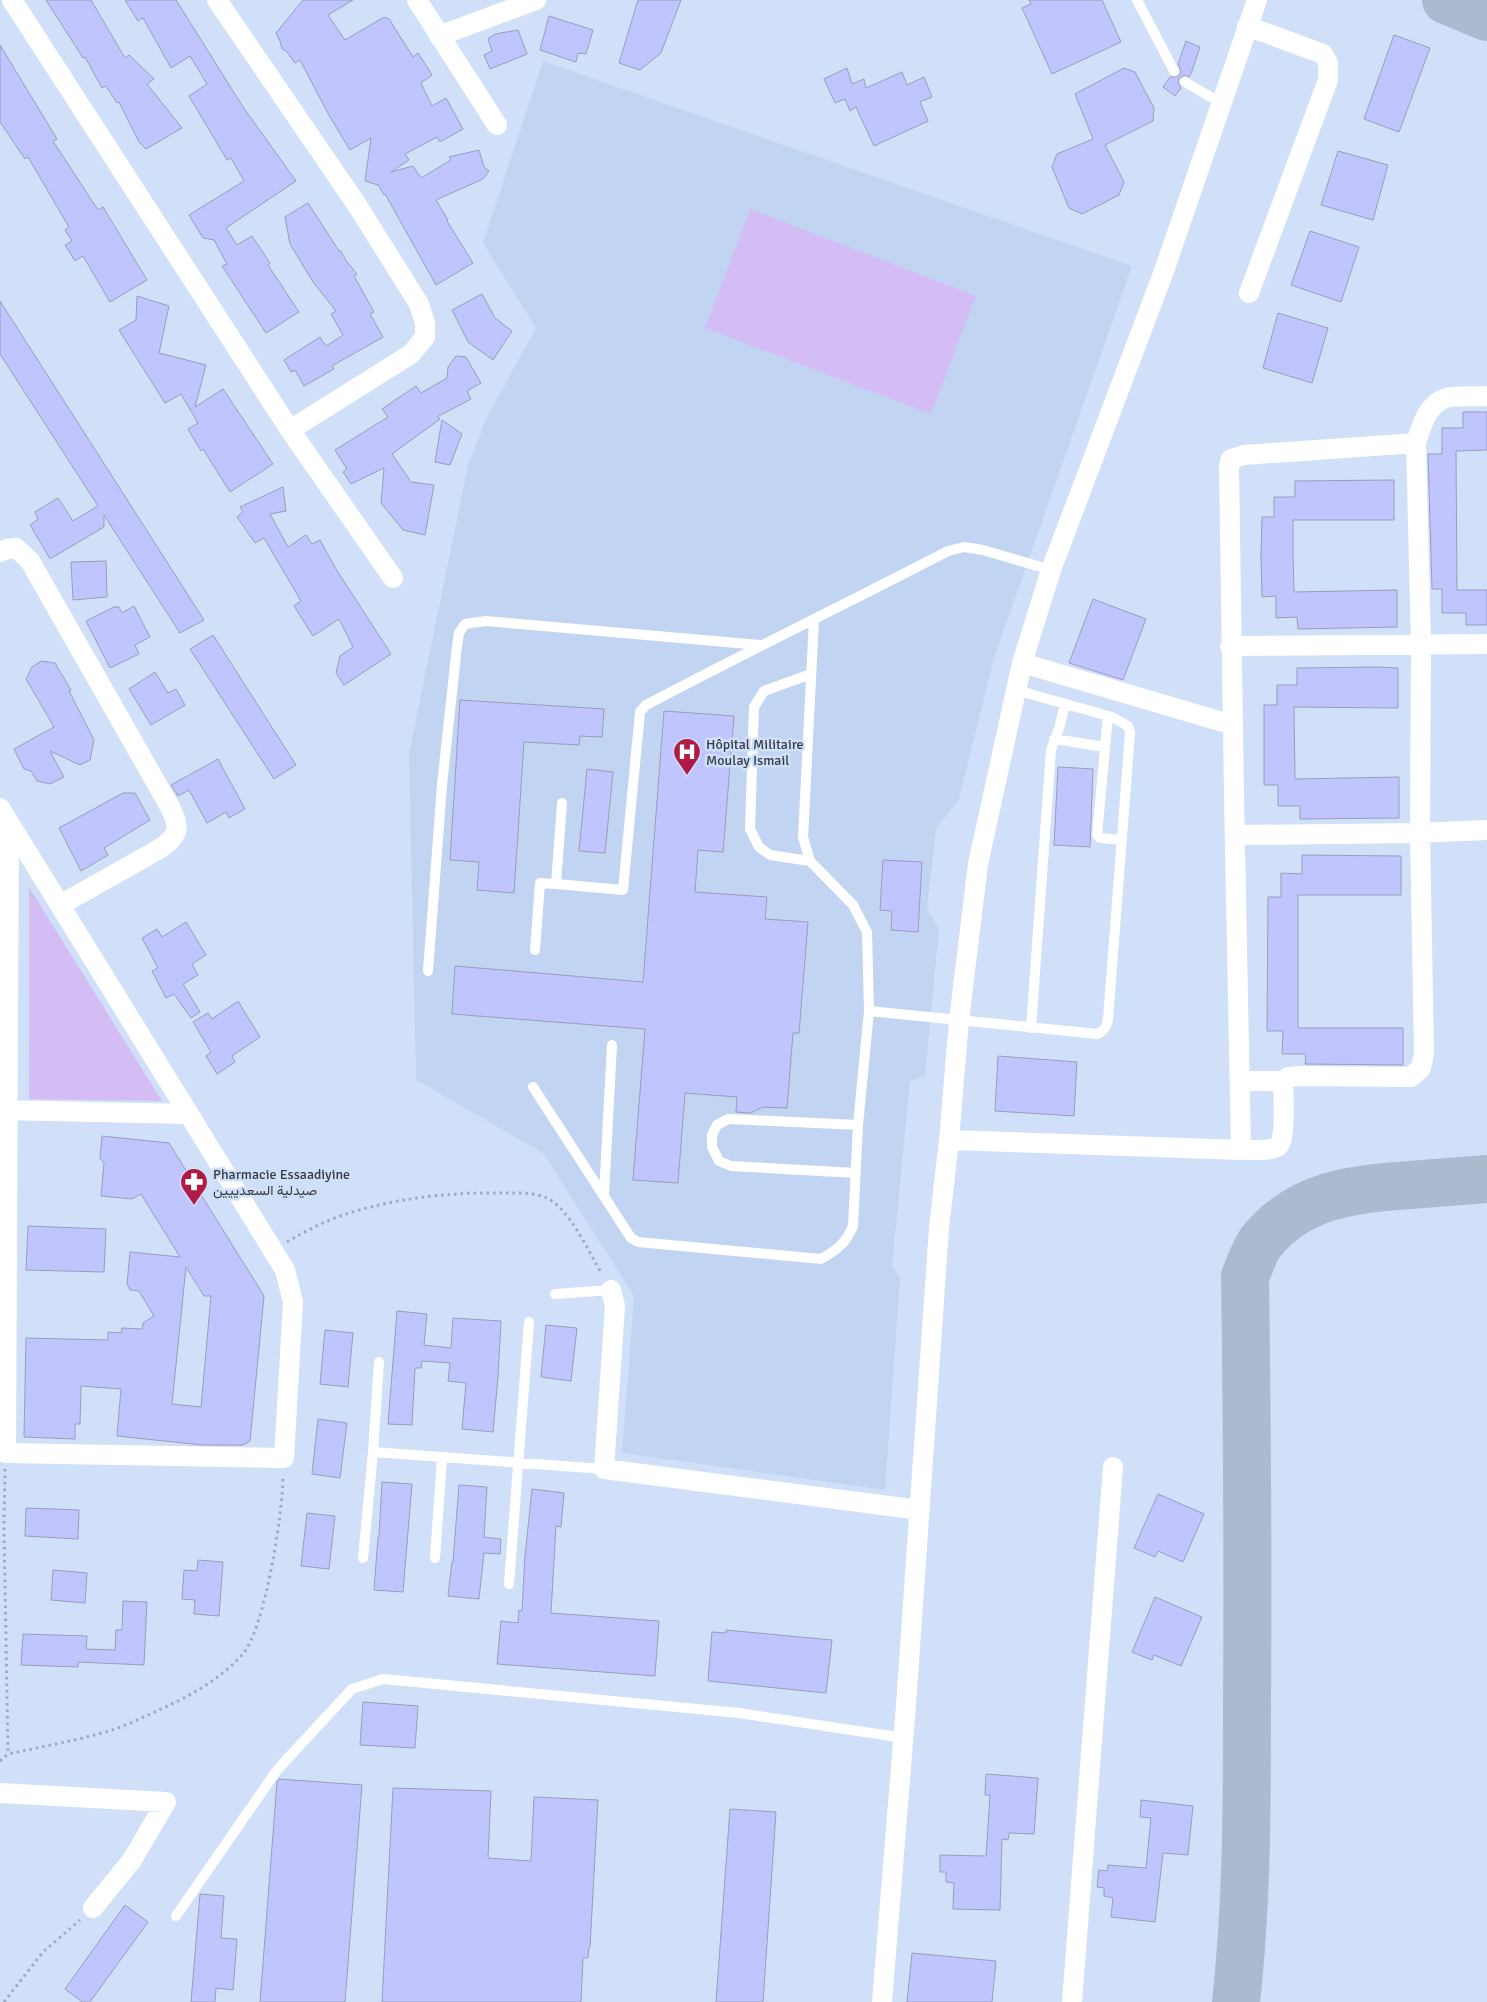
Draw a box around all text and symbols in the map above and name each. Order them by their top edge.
place label: Hôpital Militaire Moulay Ismail [706,736,804,769]
hospital icon: Hôpital Militaire Moulay Ismail [672,737,702,776]
place label: Pharmacie Essaadiyine صيدلية السعدييين [213,1166,350,1199]
pharmacy icon: Pharmacie Essaadiyine صيدلية السعدييين [179,1167,209,1206]

